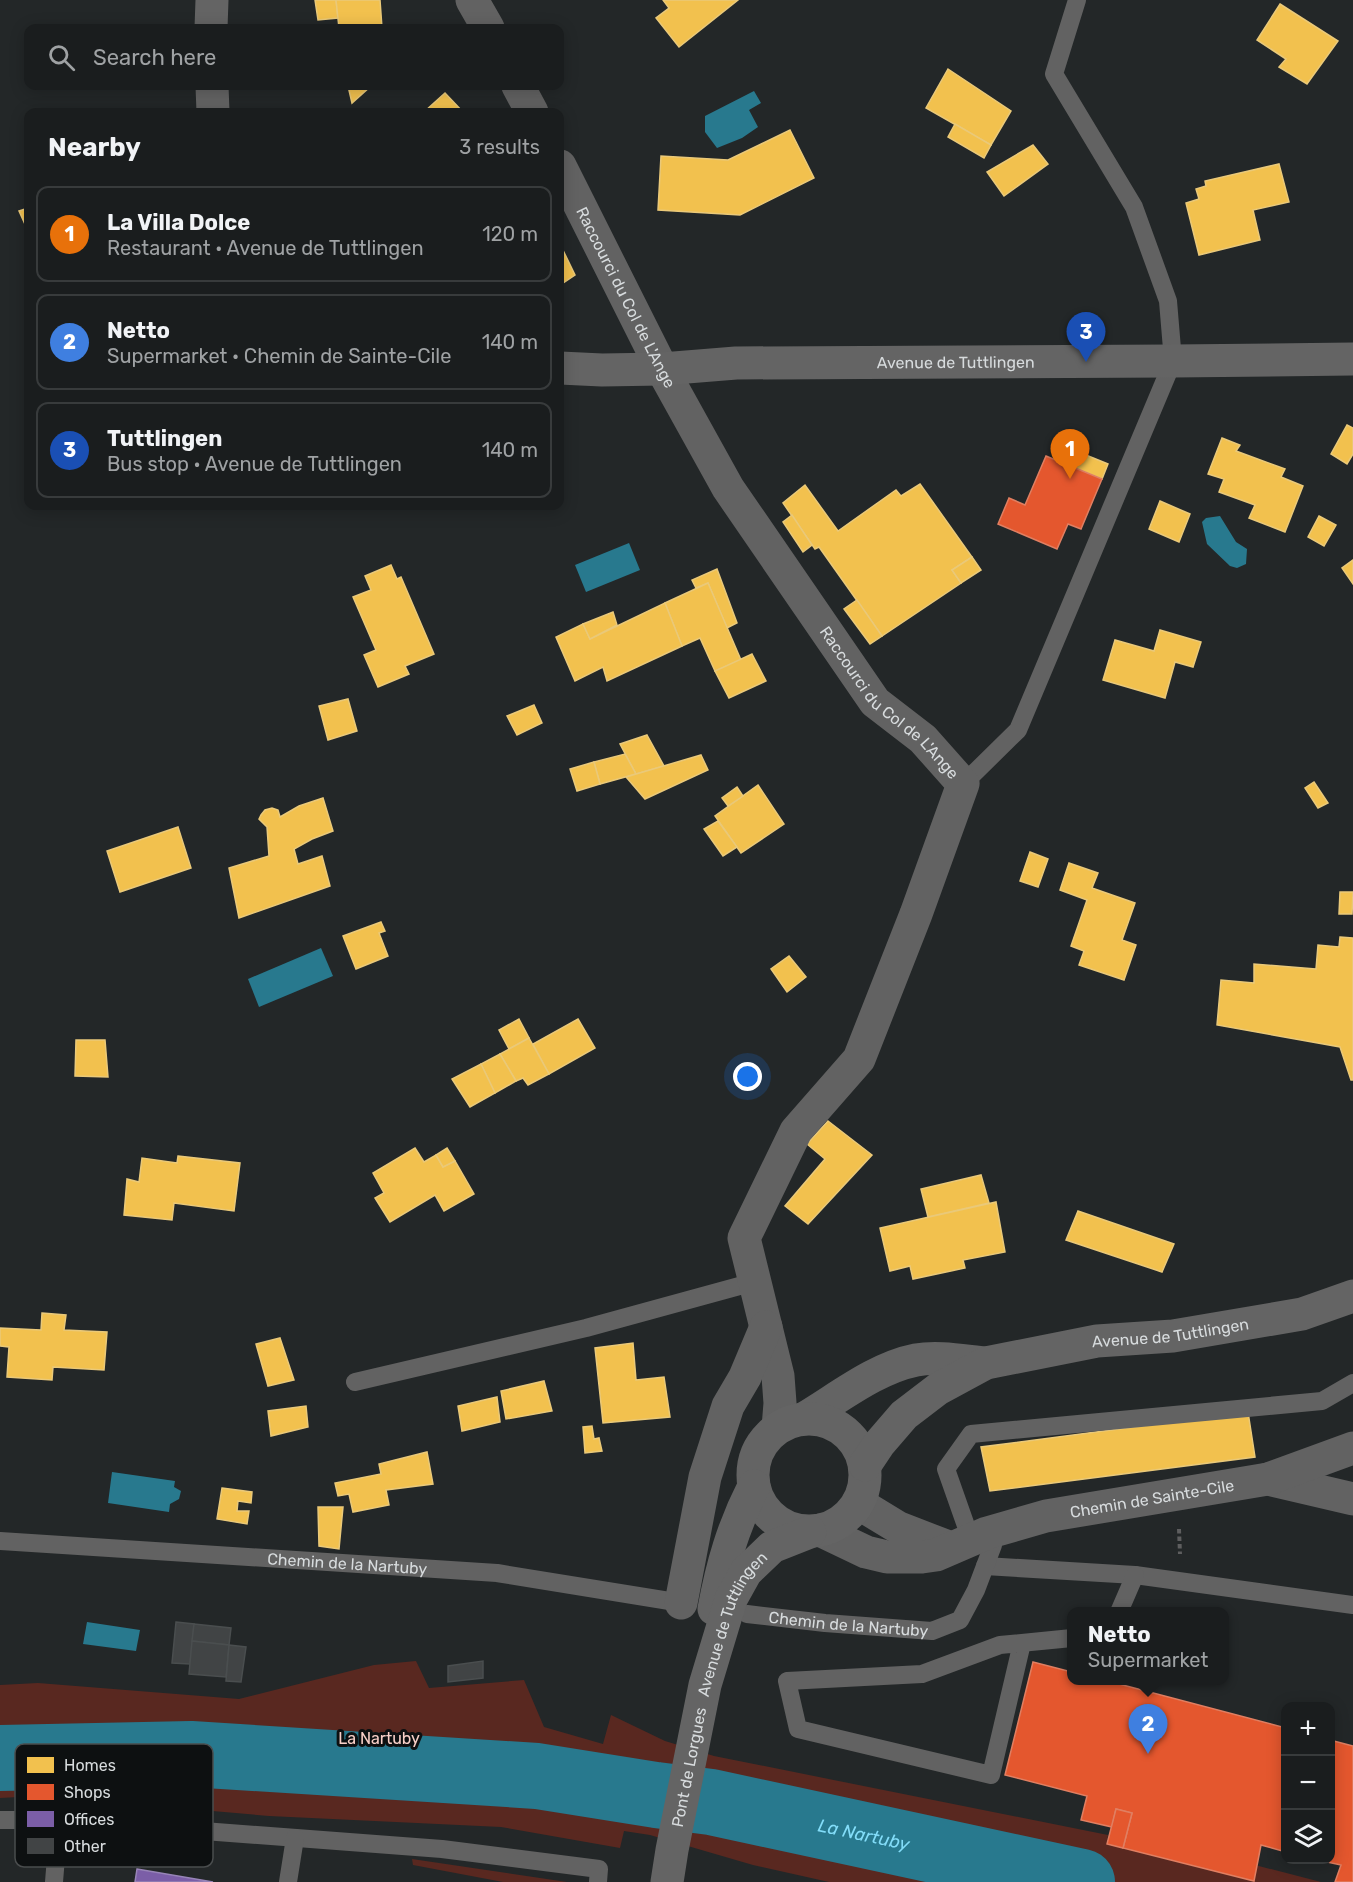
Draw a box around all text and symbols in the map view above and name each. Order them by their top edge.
search box [24,24,564,90]
icon: search [45,41,78,74]
text: Search here [93,44,216,71]
text: Nearby [48,132,141,163]
text: 3 results [459,135,540,159]
street label: Raccourci du Col de L'Ange [573,204,680,391]
text: La Villa Dolce [107,209,250,236]
text: 1 [65,222,74,246]
text: 120 m [482,222,538,246]
text: Restaurant · Avenue de Tuttlingen [107,236,424,260]
pin: 3 [1066,312,1106,362]
text: Netto [107,317,170,344]
text: 2 [63,330,76,354]
text: 140 m [482,330,538,354]
text: Supermarket · Chemin de Sainte-Cile [107,344,451,368]
street label: Avenue de Tuttlingen [877,352,1035,372]
text: Tuttlingen [107,425,222,452]
pin: 1 [1050,430,1090,479]
text: 3 [63,438,76,462]
text: 140 m [482,438,538,462]
text: Bus stop · Avenue de Tuttlingen [107,452,402,476]
street label: Raccourci du Col de L'Ange [816,622,963,782]
your location [733,1062,762,1091]
street label: Avenue de Tuttlingen [1091,1314,1250,1351]
street label: Chemin de Sainte-Cile [1068,1475,1235,1521]
street label: Avenue de Tuttlingen [693,1547,771,1698]
street label: Chemin de la Nartuby [267,1549,428,1578]
street label: Chemin de la Nartuby [768,1607,929,1640]
popup [1067,1607,1229,1685]
text: Netto [1088,1621,1151,1648]
text: Supermarket [1088,1648,1208,1672]
map controls [1281,1702,1335,1864]
button: + [1281,1702,1335,1756]
pin: 2 [1128,1704,1168,1754]
street label: Pont de Lorgues [667,1705,710,1829]
park label: La Nartuby [338,1729,420,1748]
legend [15,1744,213,1867]
text: Homes [64,1756,116,1775]
button: − [1281,1756,1335,1810]
text: Shops [64,1783,111,1802]
text: Offices [64,1810,114,1829]
button: layers [1281,1810,1335,1864]
water label: La Nartuby [816,1814,913,1856]
text: Other [64,1837,106,1856]

